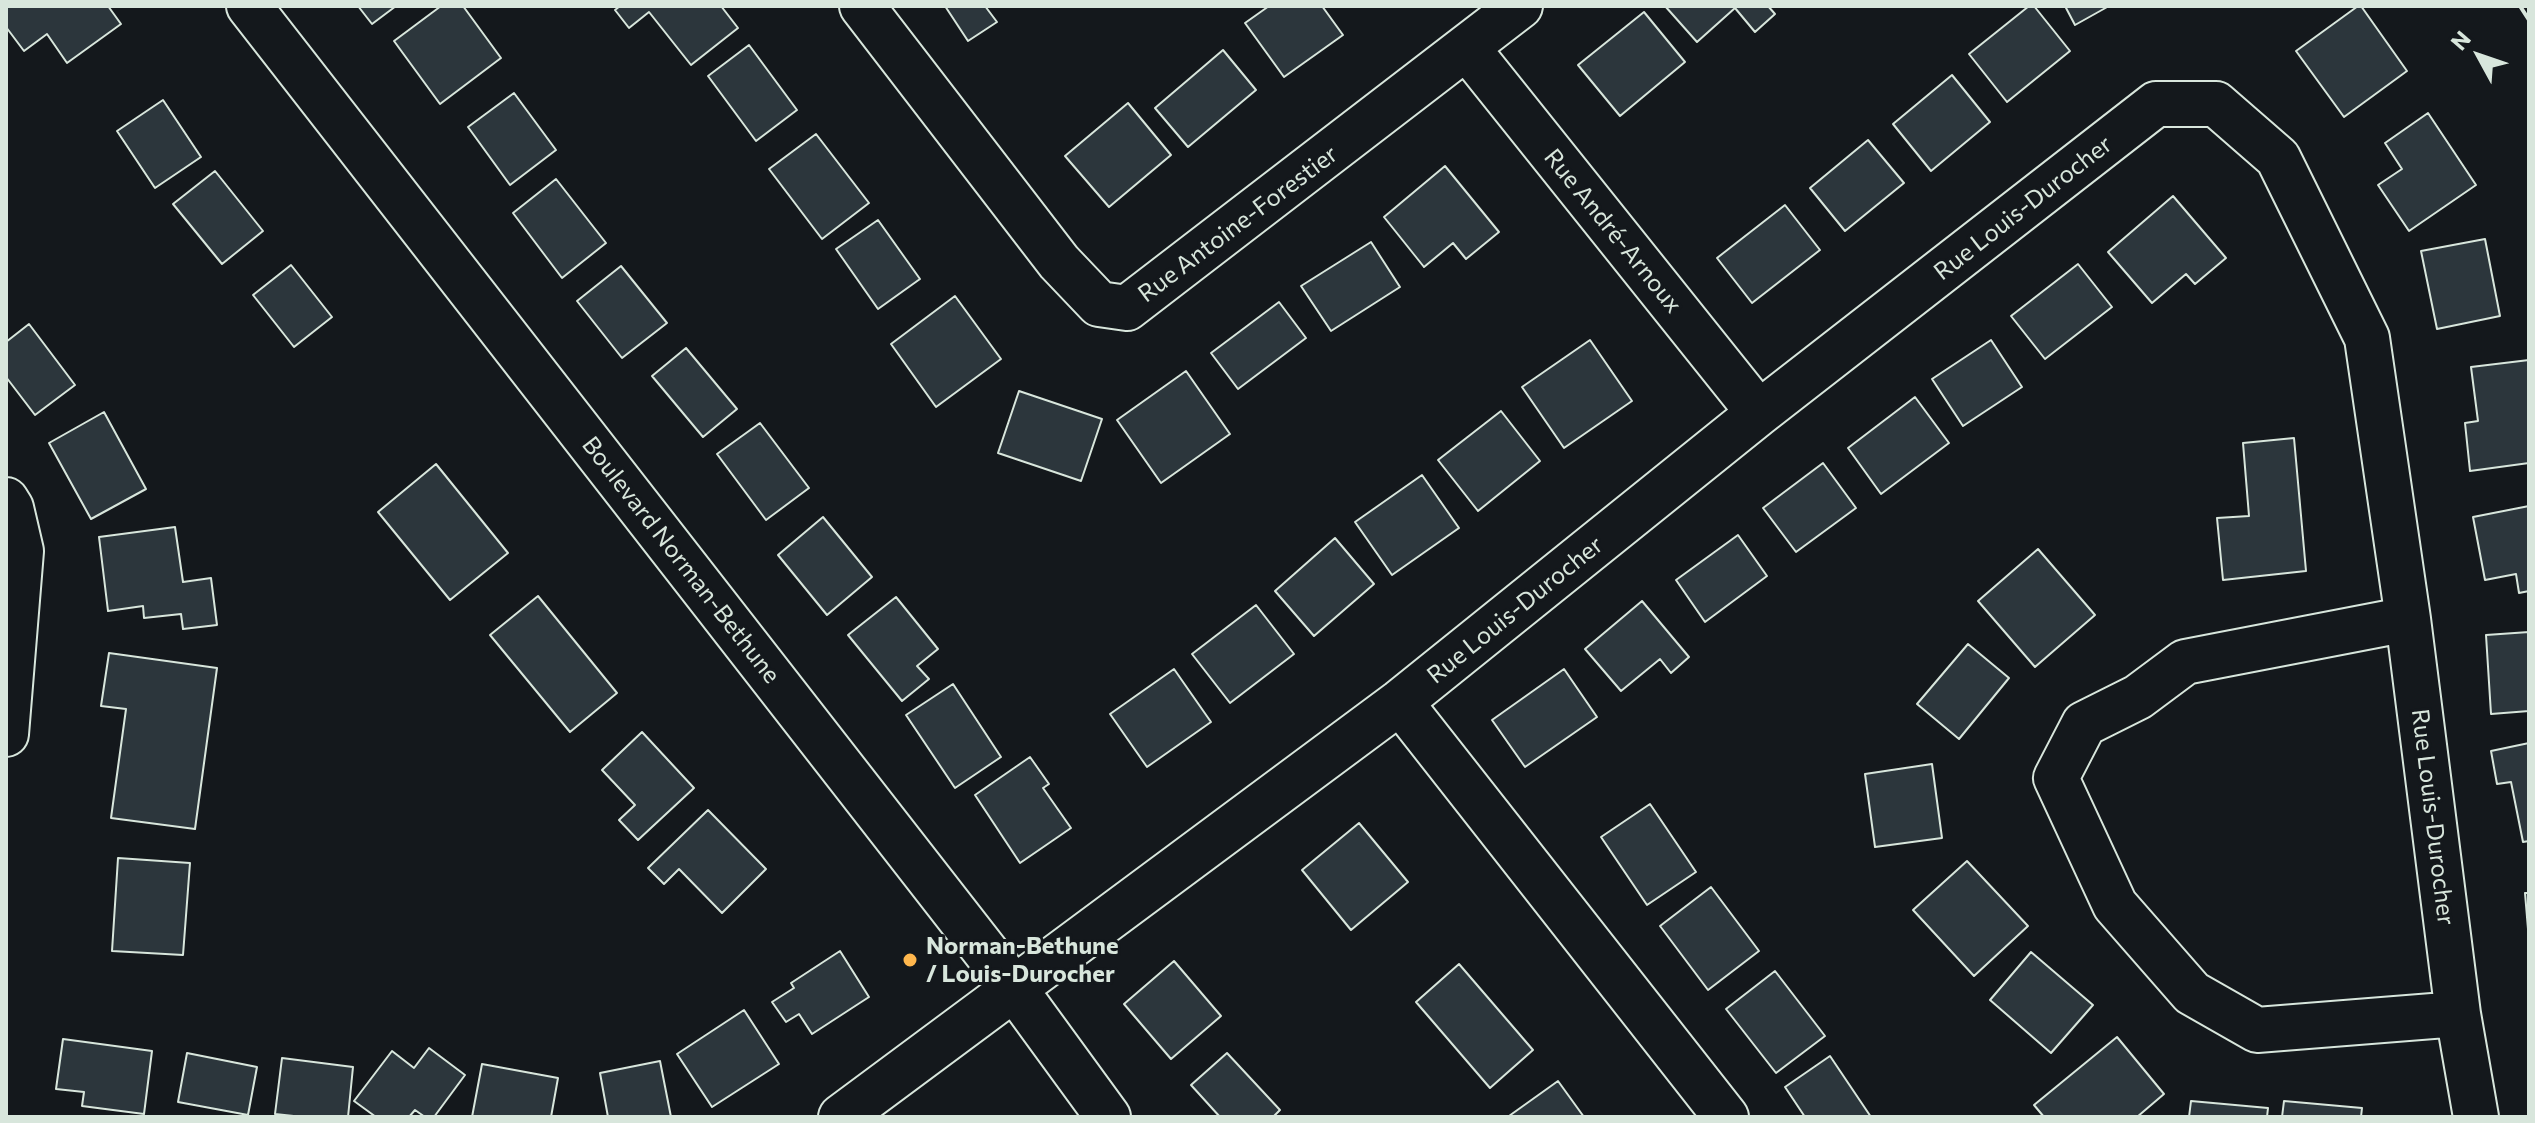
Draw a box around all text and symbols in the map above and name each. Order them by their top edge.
north arrow [2439,16,2519,96]
text: N [2445,25,2476,55]
street label: Rue Louis-Durocher [1928,130,2118,286]
street label: Rue Antoine-Forestier [1133,140,1343,308]
street label: Rue André-Arnoux [1538,143,1688,319]
street label: Boulevard Norman-Bethune [576,431,786,689]
street label: Rue Louis-Durocher [1421,530,1609,690]
street label: Rue Louis-Durocher [2405,707,2461,927]
place label: Norman-Bethune / Louis-Durocher [926,932,1119,988]
marker: Norman-Bethune / Louis-Durocher [901,951,919,969]

